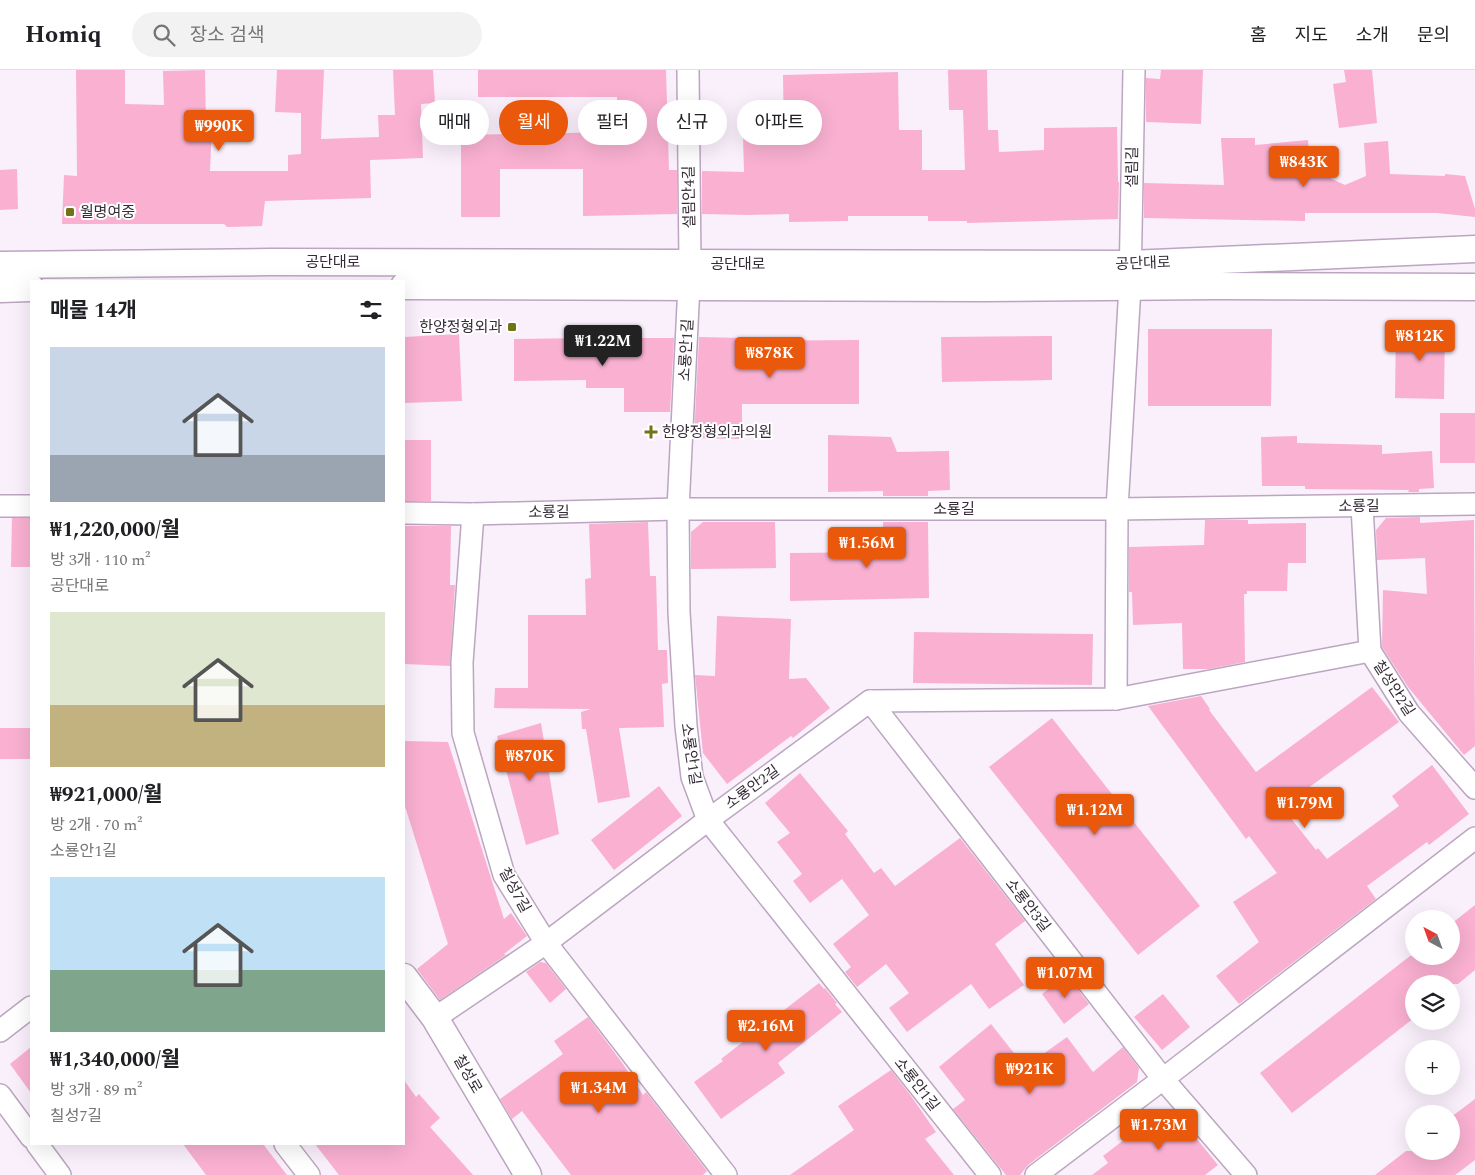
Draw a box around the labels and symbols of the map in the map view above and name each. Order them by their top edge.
pin: ₩990K [184,109,254,152]
street label: 설림길 [1121,146,1144,188]
pin: ₩843K [1269,146,1339,188]
street label: 설림안4길 [677,165,702,229]
place label: 월명여중 [80,201,135,224]
marker: 월명여중 [64,206,76,218]
street label: 공단대로 [305,251,361,274]
street label: 공단대로 [1115,251,1171,276]
street label: 공단대로 [710,253,766,276]
place label: 한양정형외과 [419,316,502,339]
street label: 소룡안1길 [673,318,700,382]
pin: ₩812K [1385,320,1455,362]
marker: 한양정형외과 [506,321,518,333]
pin: ₩1.22M [562,324,644,367]
pin: ₩878K [735,336,805,379]
place label: 한양정형외과의원 [662,421,772,444]
marker: 한양정형외과의원 [644,425,658,439]
street label: 소룡길 [1338,495,1380,518]
street label: 소룡길 [933,498,975,521]
street label: 소룡길 [528,501,570,524]
pin: ₩1.56M [826,526,908,569]
street label: 칠성안2길 [1367,656,1420,721]
street label: 소룡안1길 [674,721,707,787]
pin: ₩870K [495,740,565,782]
street label: 소룡안2길 [720,760,784,815]
pin: ₩1.79M [1264,786,1346,829]
pin: ₩1.12M [1054,794,1136,836]
street label: 칠성7길 [493,863,536,917]
street label: 소룡안3길 [999,874,1056,937]
north arrow [1405,910,1460,965]
pin: ₩1.07M [1024,956,1106,999]
pin: ₩2.16M [725,1010,807,1052]
street label: 칠성로 [447,1051,488,1098]
pin: ₩921K [995,1052,1065,1095]
street label: 소룡안1길 [888,1053,945,1116]
pin: ₩1.34M [558,1072,640,1114]
pin: ₩1.73M [1118,1108,1200,1151]

